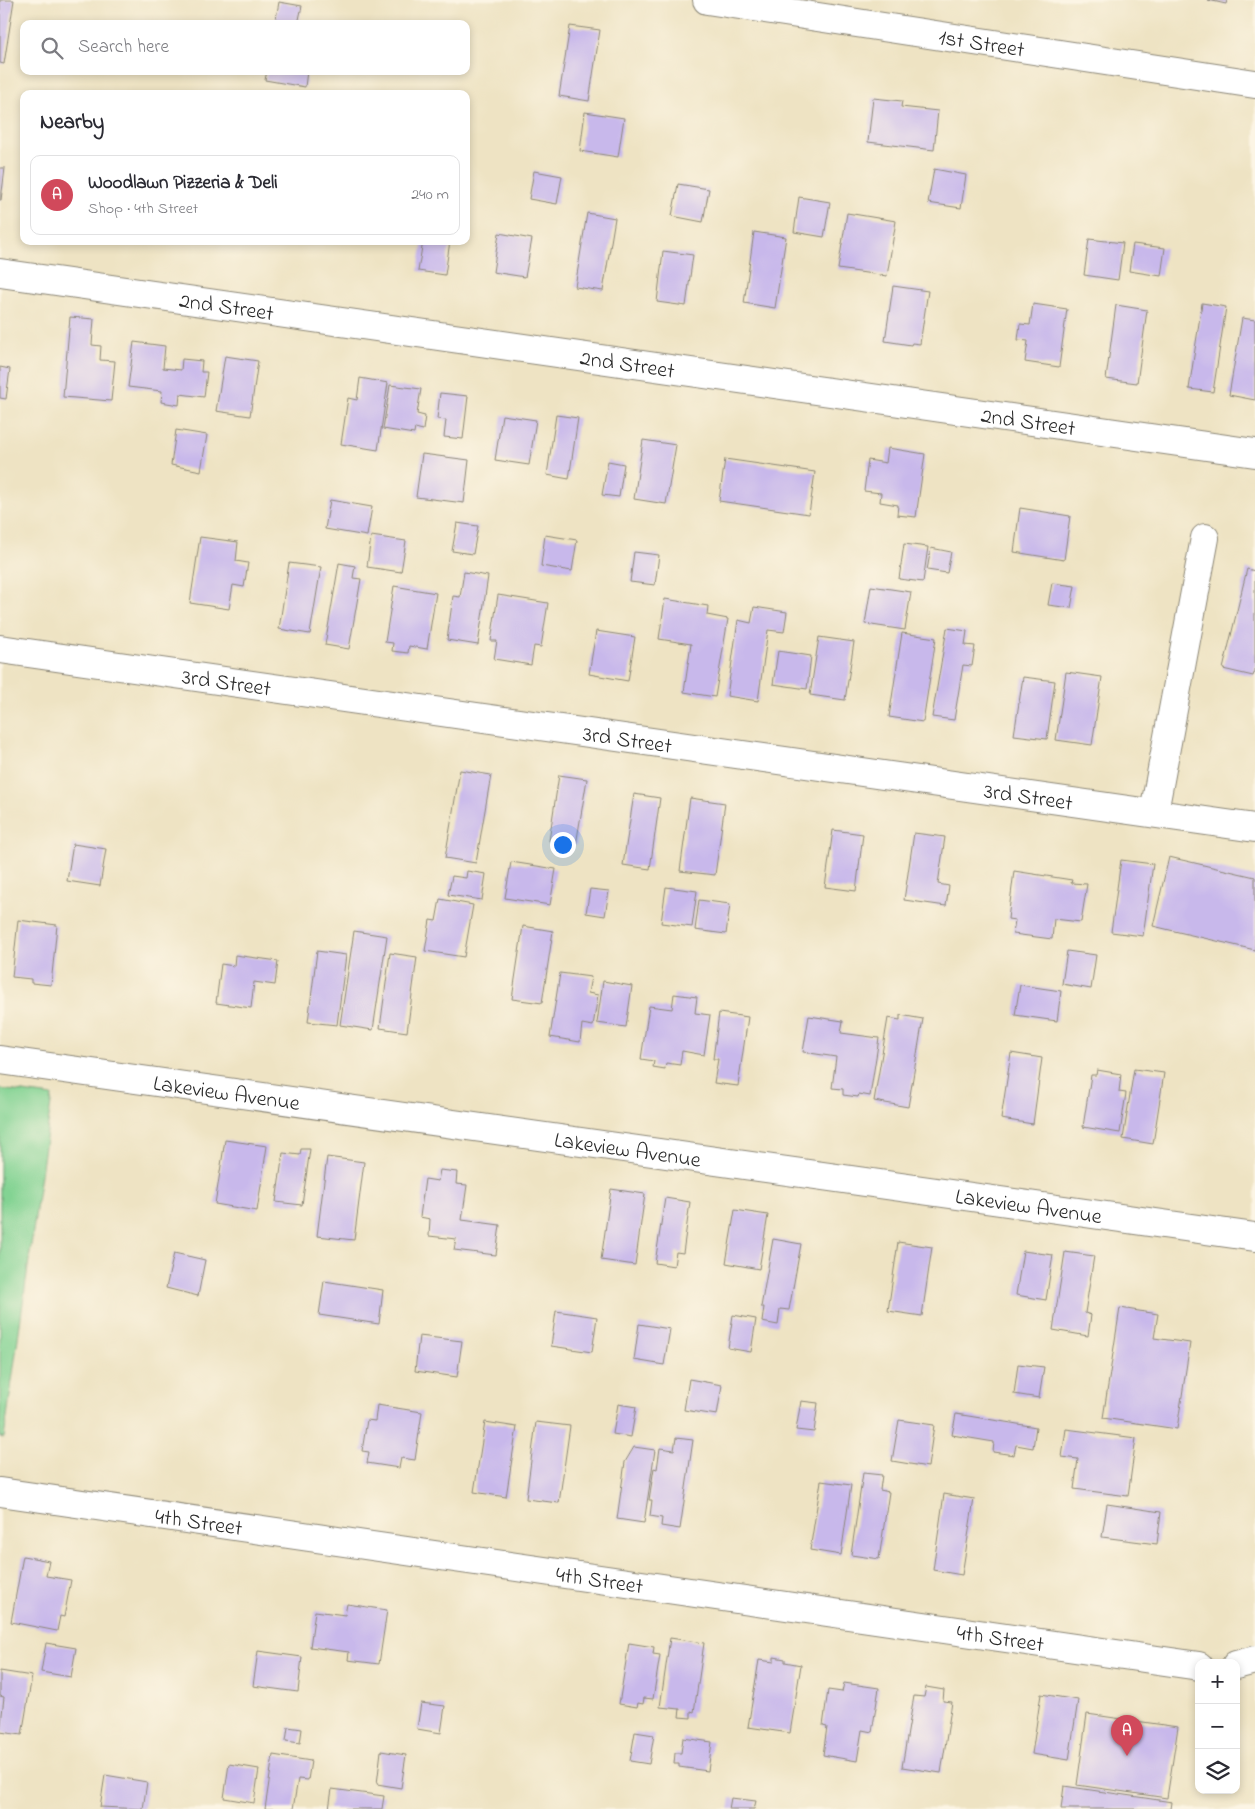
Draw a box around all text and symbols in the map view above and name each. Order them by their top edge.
search box [20,20,470,75]
street label: 1st Street [936,23,1027,68]
icon: search [38,34,66,62]
text: Search here [78,34,169,61]
text: Nearby [40,108,104,138]
text: Woodlawn Pizzeria & Deli [88,170,278,197]
text: A [52,183,62,207]
text: 240 m [411,183,449,207]
text: Shop · 4th Street [88,197,198,221]
street label: 2nd Street [177,286,276,331]
street label: 2nd Street [578,343,677,389]
street label: 2nd Street [979,401,1078,446]
street label: 3rd Street [180,662,273,707]
street label: 3rd Street [581,719,674,764]
street label: 3rd Street [982,777,1075,821]
your location [550,832,576,858]
street label: Lakeview Avenue [151,1069,302,1121]
street label: Lakeview Avenue [552,1125,703,1178]
street label: Lakeview Avenue [953,1182,1104,1234]
street label: 4th Street [153,1502,245,1546]
street label: 4th Street [553,1560,646,1604]
street label: 4th Street [954,1618,1046,1662]
map controls [1195,1659,1240,1794]
button: + [1195,1659,1240,1704]
button: − [1195,1704,1240,1749]
pin: A [1111,1715,1143,1756]
button: layers [1195,1749,1240,1794]

